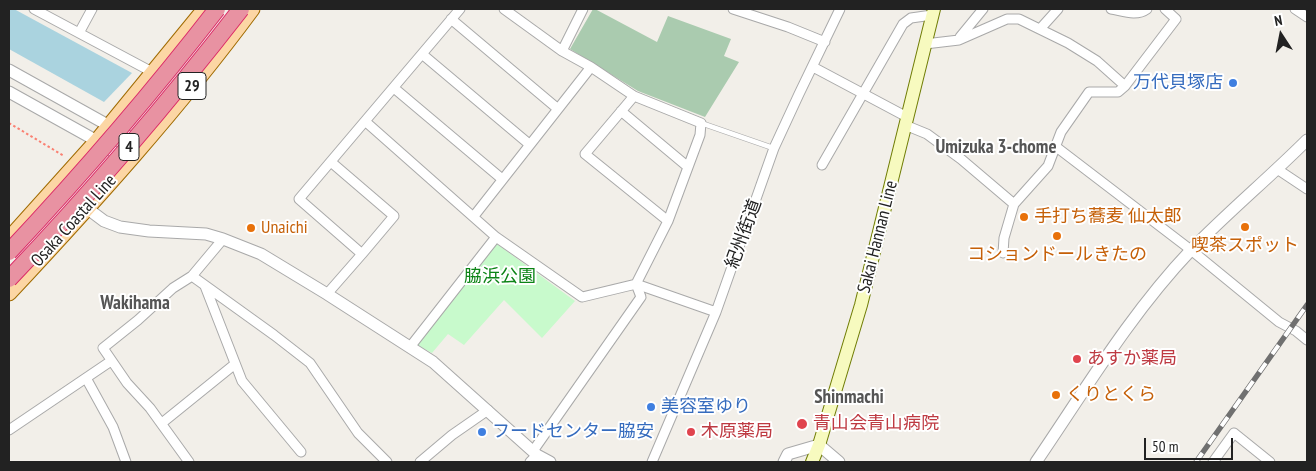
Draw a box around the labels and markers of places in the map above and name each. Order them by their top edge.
place label: 万代貝塚店 [1133,72,1223,94]
marker: 万代貝塚店 [1227,77,1239,89]
place label: 手打ち蕎麦 仙太郎 [1034,206,1182,228]
marker: 手打ち蕎麦 仙太郎 [1018,211,1030,223]
place label: Unaichi [261,217,308,239]
marker: 喫茶スポット [1239,221,1251,233]
marker: Unaichi [245,222,257,234]
marker: コションドールきたの [1051,230,1063,242]
place label: 喫茶スポット [1191,235,1299,257]
place label: コションドールきたの [967,244,1147,266]
place label: あすか薬局 [1087,348,1177,370]
marker: あすか薬局 [1071,353,1083,365]
place label: くりとくら [1066,384,1156,406]
marker: くりとくら [1050,389,1062,401]
place label: 美容室ゆり [661,396,751,418]
marker: 美容室ゆり [645,401,657,413]
place label: 青山会青山病院 [813,413,939,435]
marker: 青山会青山病院 [795,417,809,431]
place label: フードセンター脇安 [492,421,654,443]
place label: 木原薬局 [701,421,773,443]
marker: フードセンター脇安 [476,426,488,438]
marker: 木原薬局 [685,426,697,438]

